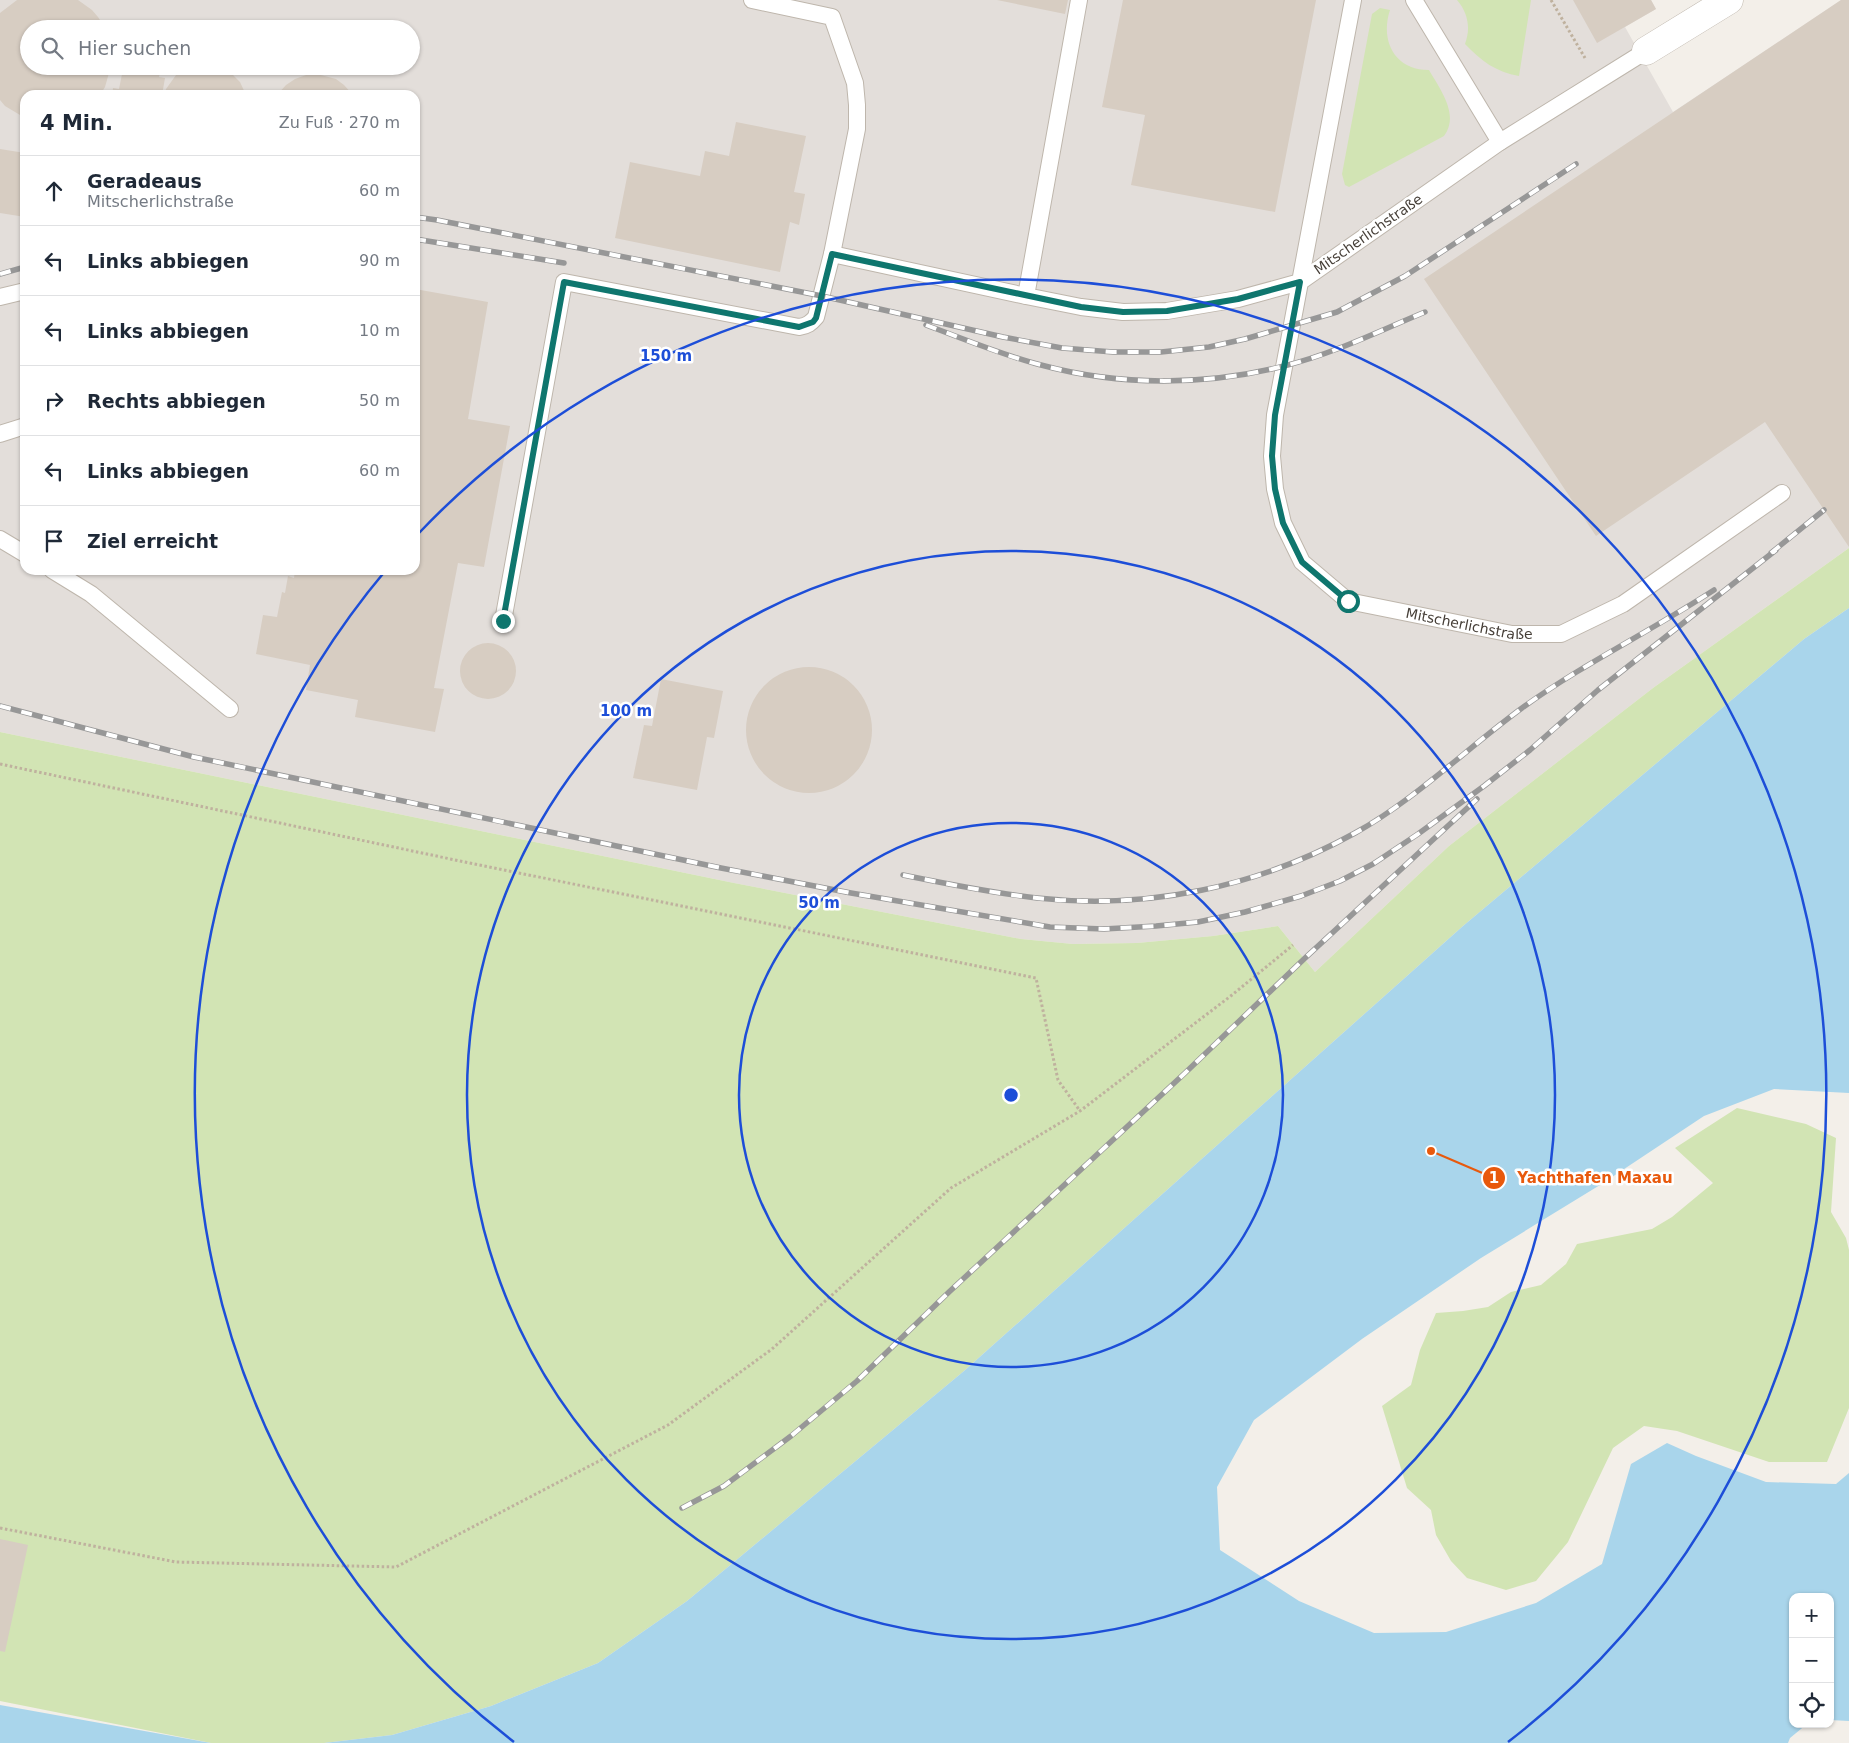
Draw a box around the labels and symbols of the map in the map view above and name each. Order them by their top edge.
street label: Mitscherlichstraße [1311,191,1425,277]
text: 150 m [640,347,692,365]
route start [1337,590,1360,613]
street label: Mitscherlichstraße [1405,605,1533,642]
route end [492,610,515,633]
text: 100 m [600,702,652,720]
text: 50 m [798,894,840,912]
centre of rings [1002,1086,1020,1104]
callout: Yachthafen Maxau [1482,1163,1682,1193]
text: 1 [1489,1169,1499,1187]
text: Yachthafen Maxau [1516,1169,1673,1187]

